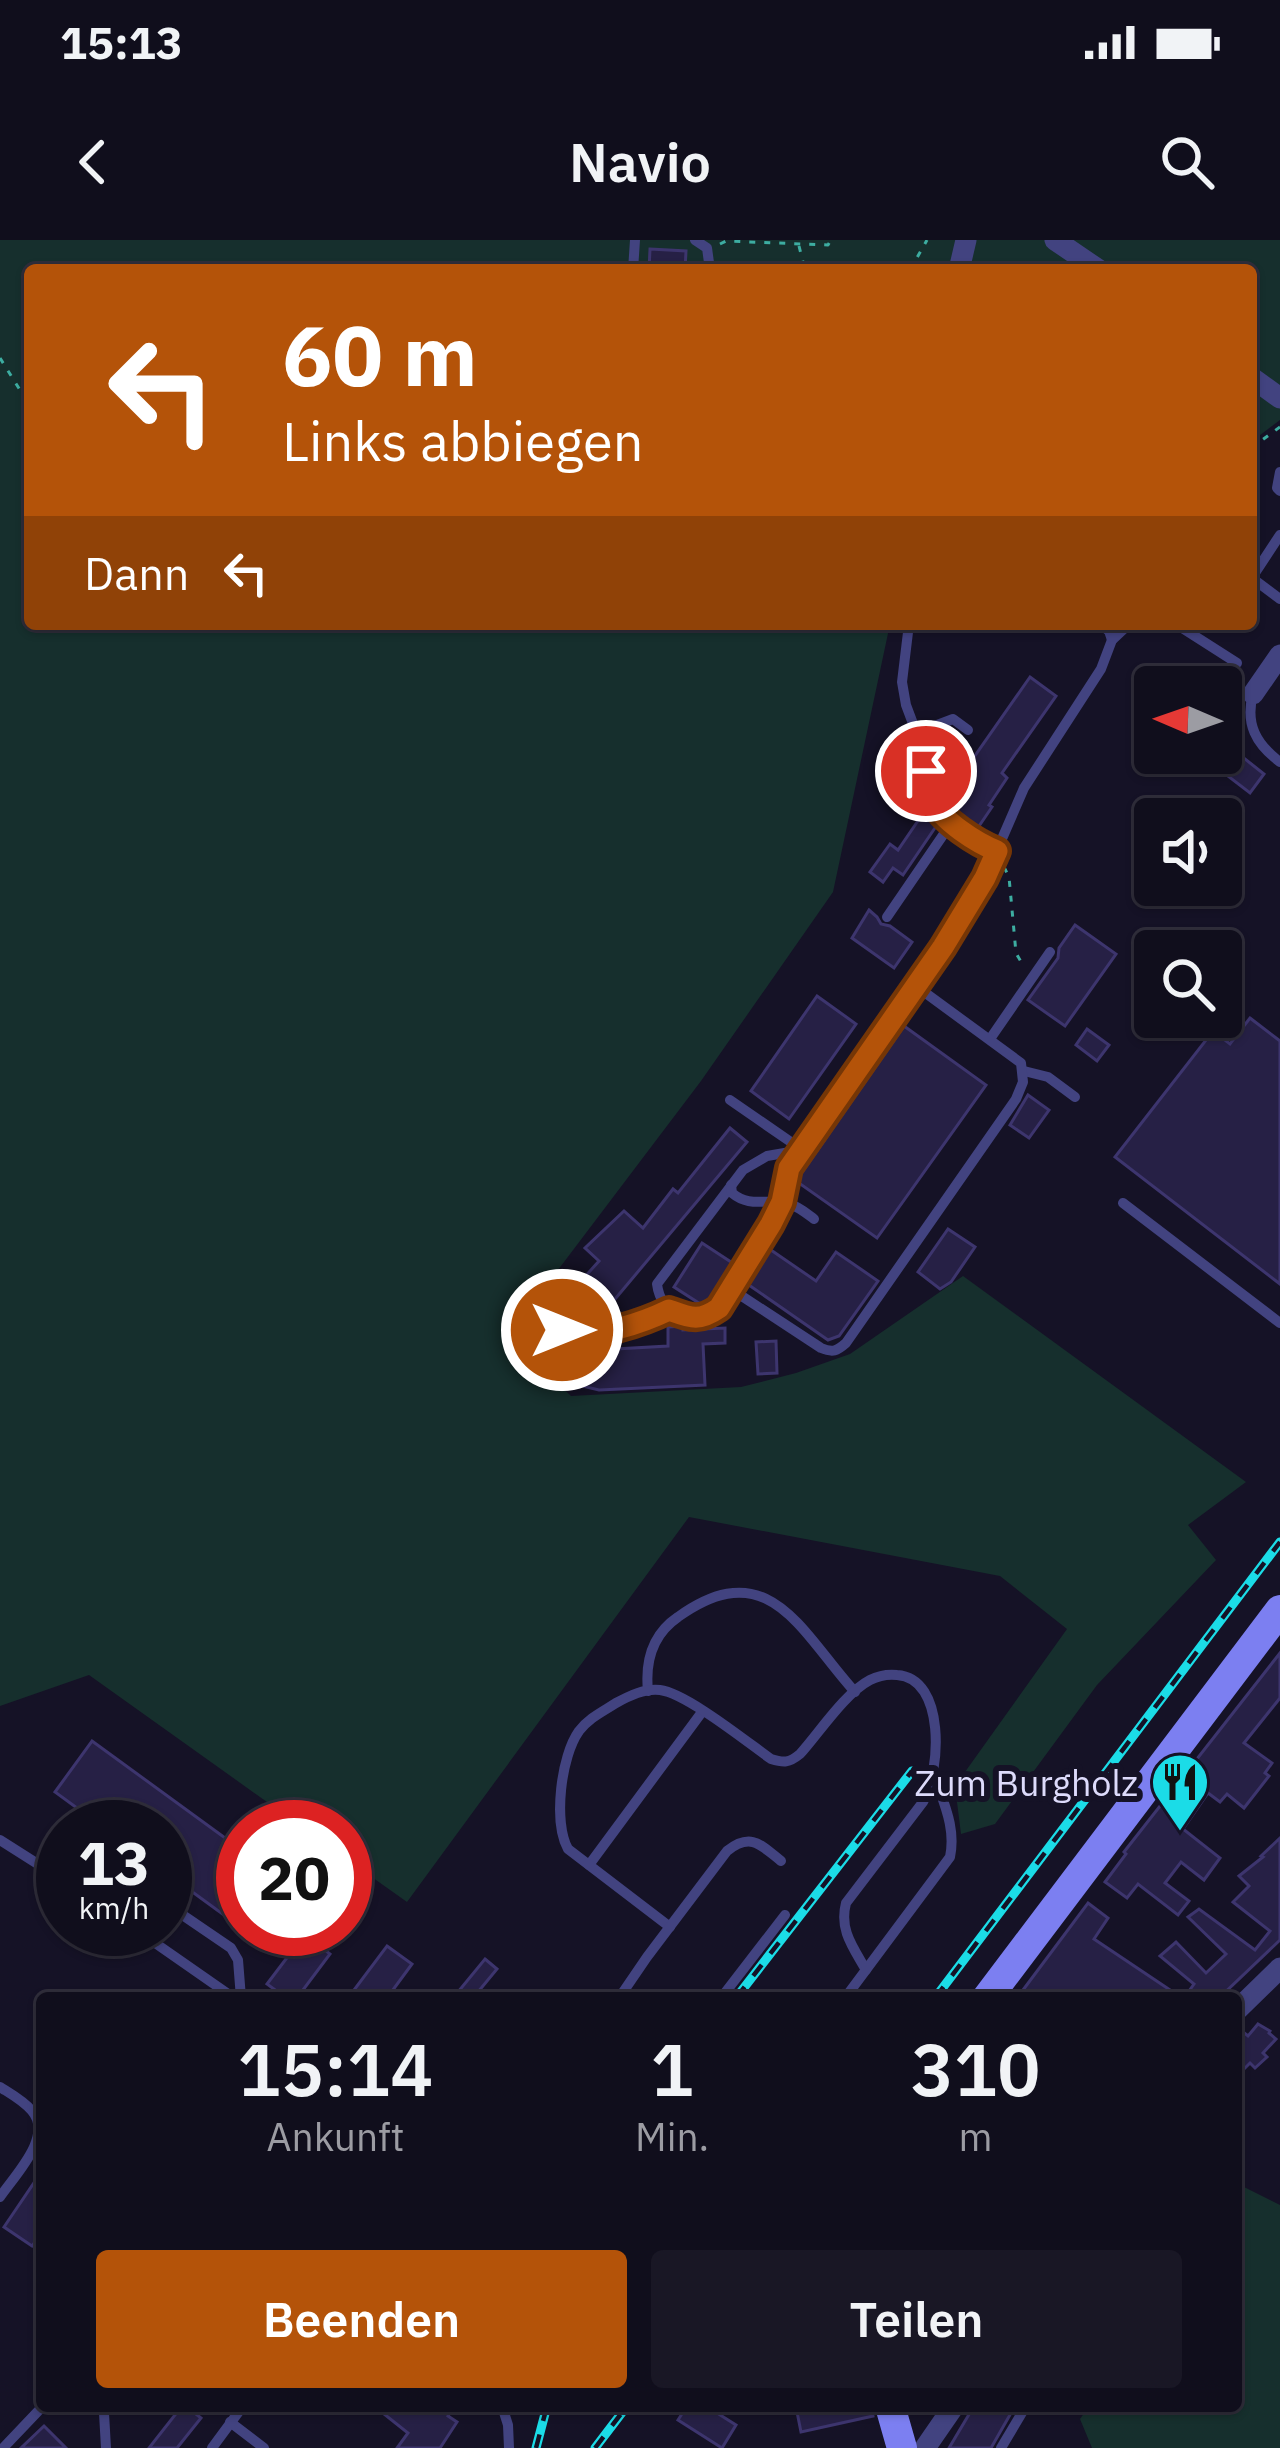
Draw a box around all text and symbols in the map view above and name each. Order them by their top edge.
text: 15:13 [60,13,183,71]
text: Navio [569,127,711,197]
icon: back [60,129,126,195]
icon: search [1154,129,1220,195]
text: 60 m [282,300,478,409]
icon: left [84,312,240,468]
text: Links abbiegen [282,406,643,476]
icon: left [213,540,279,606]
text: Dann [84,544,189,602]
north arrow [1134,666,1242,774]
map controls [1134,666,1242,1038]
pin [875,720,977,822]
icon: arrive [893,738,959,804]
button: sound [1134,798,1242,906]
button: search [1134,930,1242,1038]
position arrow [499,1267,625,1393]
restaurant icon: Zum Burgholz [1149,1751,1211,1833]
place label: Zum Burgholz [914,1759,1138,1806]
speed limit sign: 20 [216,1800,372,1956]
text: 13 [78,1823,150,1902]
text: km/h [79,1888,149,1927]
text: 15:14 [238,2022,433,2116]
text: 1 [650,2022,694,2116]
text: 310 [911,2022,1040,2116]
text: Ankunft [267,2111,404,2162]
text: Min. [635,2111,709,2162]
text: m [959,2111,993,2162]
button: Beenden [96,2250,627,2388]
button: Teilen [651,2250,1182,2388]

